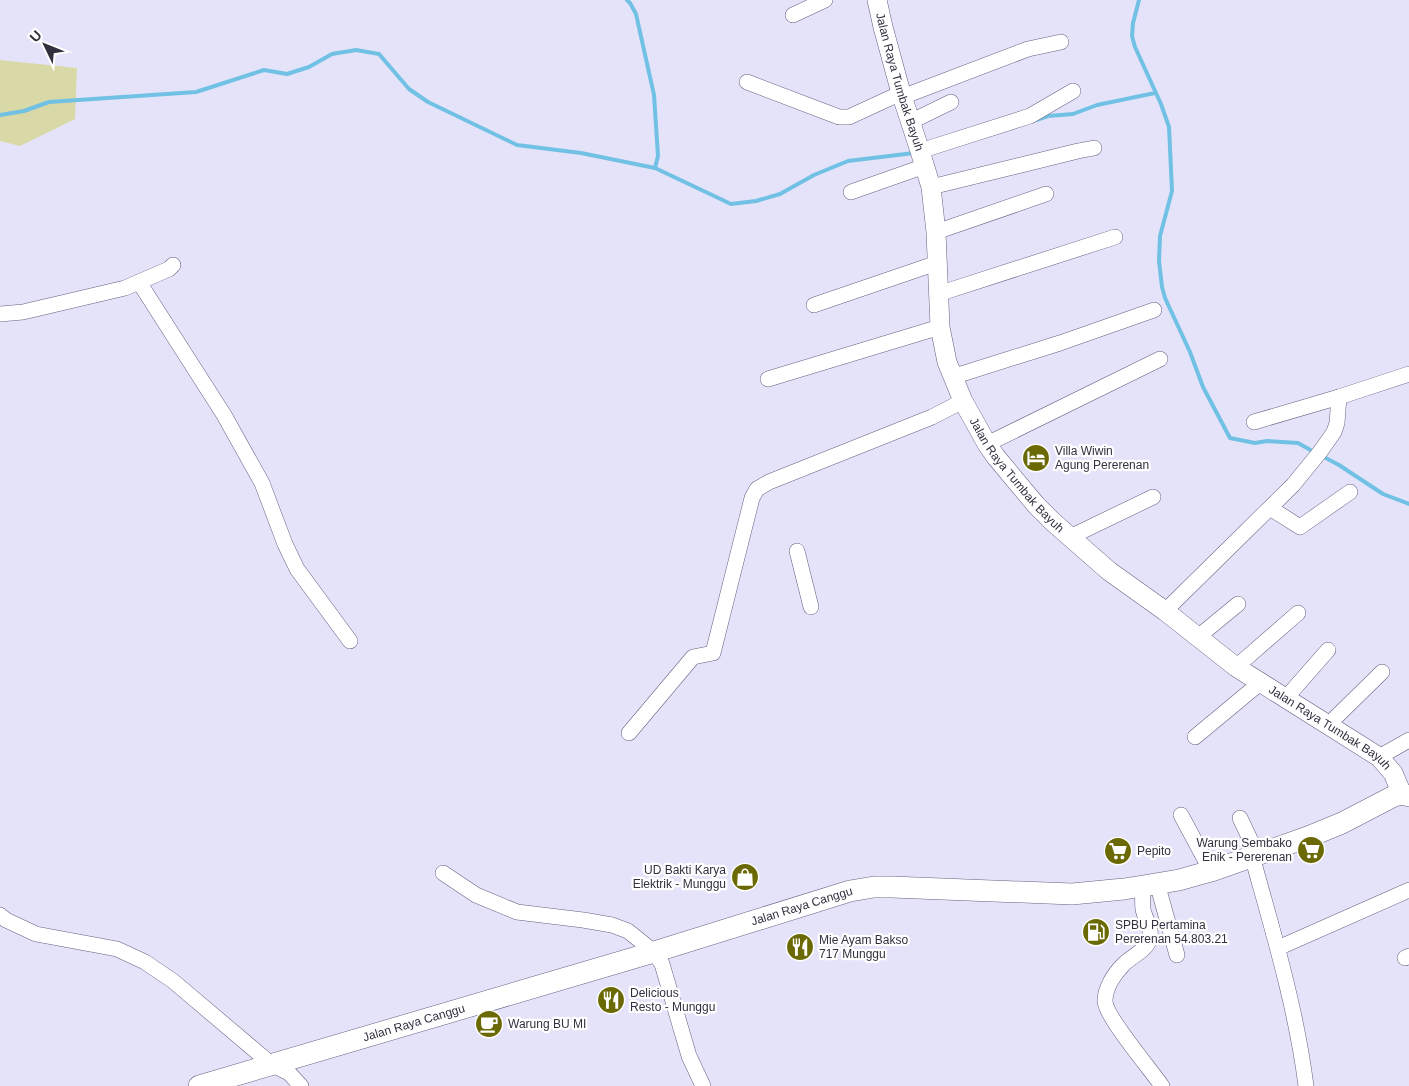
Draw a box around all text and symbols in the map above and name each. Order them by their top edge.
street label: Jalan Raya Tumbak Bayuh [873,11,927,153]
north arrow [20,20,70,70]
text: U [26,27,45,45]
street label: Jalan Raya Tumbak Bayuh [967,415,1067,535]
hotel icon: Villa Wiwin Agung Pererenan [1021,443,1051,473]
place label: Villa Wiwin Agung Pererenan [1055,444,1149,472]
street label: Jalan Raya Tumbak Bayuh [1266,682,1394,773]
supermarket icon: Warung Sembako Enik - Pererenan [1296,835,1326,865]
supermarket icon: Pepito [1103,836,1133,866]
place label: Warung Sembako Enik - Pererenan [1196,836,1292,864]
place label: Pepito [1137,844,1171,858]
shop icon: UD Bakti Karya Elektrik - Munggu [730,862,760,892]
place label: UD Bakti Karya Elektrik - Munggu [633,863,726,891]
street label: Jalan Raya Canggu [749,884,854,928]
fuel station icon: SPBU Pertamina Pererenan 54.803.21 [1081,917,1111,947]
place label: SPBU Pertamina Pererenan 54.803.21 [1115,918,1228,946]
restaurant icon: Mie Ayam Bakso 717 Munggu [785,932,815,962]
place label: Mie Ayam Bakso 717 Munggu [819,933,908,961]
restaurant icon: Delicious Resto - Munggu [596,985,626,1015]
place label: Delicious Resto - Munggu [630,986,715,1014]
street label: Jalan Raya Canggu [361,1001,466,1044]
cafe icon: Warung BU MI [474,1009,504,1039]
place label: Warung BU MI [508,1017,586,1031]

